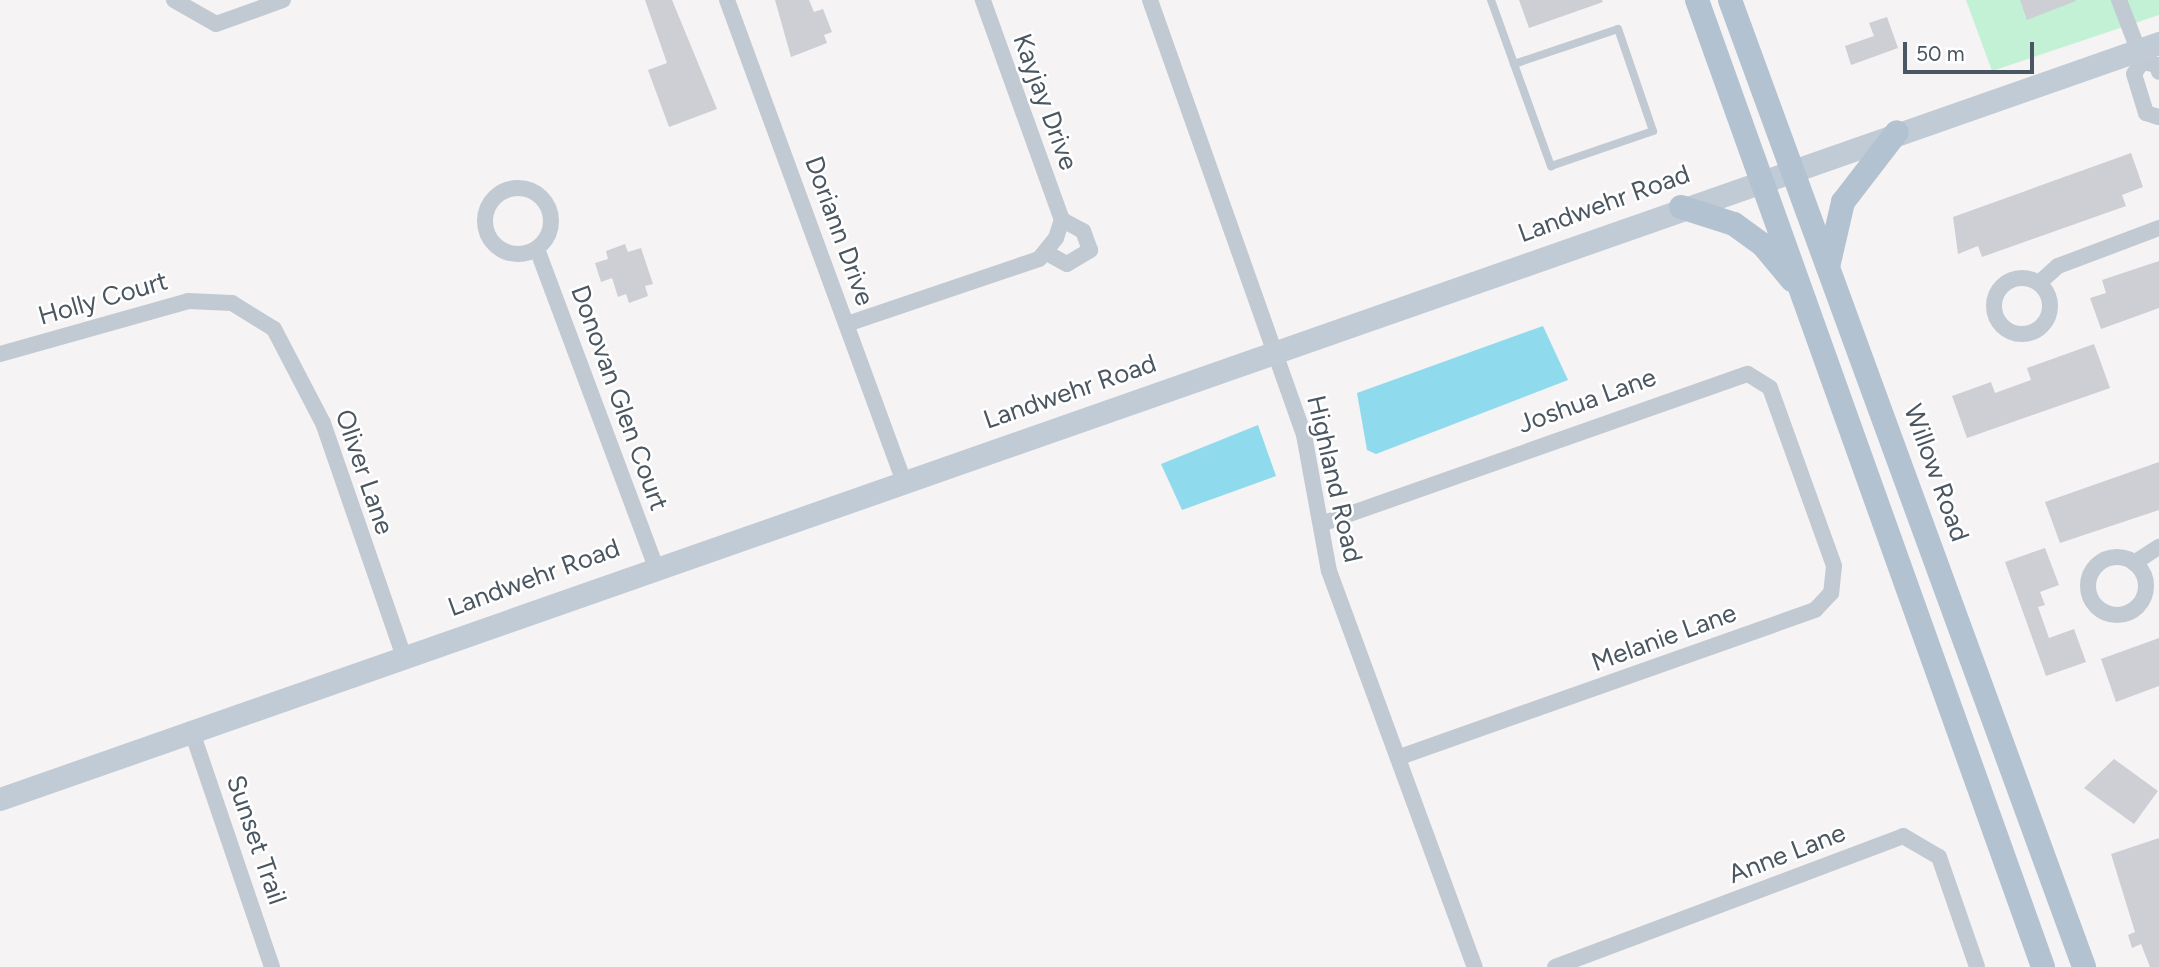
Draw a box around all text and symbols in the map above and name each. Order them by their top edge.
scale bar [1907,28,2038,72]
street label: Kayjay Drive [1006,30,1084,174]
text: 50 m [1916,41,1965,66]
street label: Doriann Drive [798,152,880,310]
street label: Landwehr Road [1514,158,1694,250]
street label: Holly Court [35,266,171,332]
street label: Donovan Glen Court [564,281,674,515]
street label: Landwehr Road [980,348,1160,436]
street label: Joshua Lane [1514,362,1660,440]
street label: Highland Road [1300,393,1368,565]
street label: Willow Road [1897,400,1975,546]
street label: Oliver Lane [328,405,400,539]
street label: Landwehr Road [444,532,624,624]
street label: Melanie Lane [1587,597,1741,679]
street label: Sunset Trail [219,771,293,909]
street label: Anne Lane [1724,817,1850,891]

